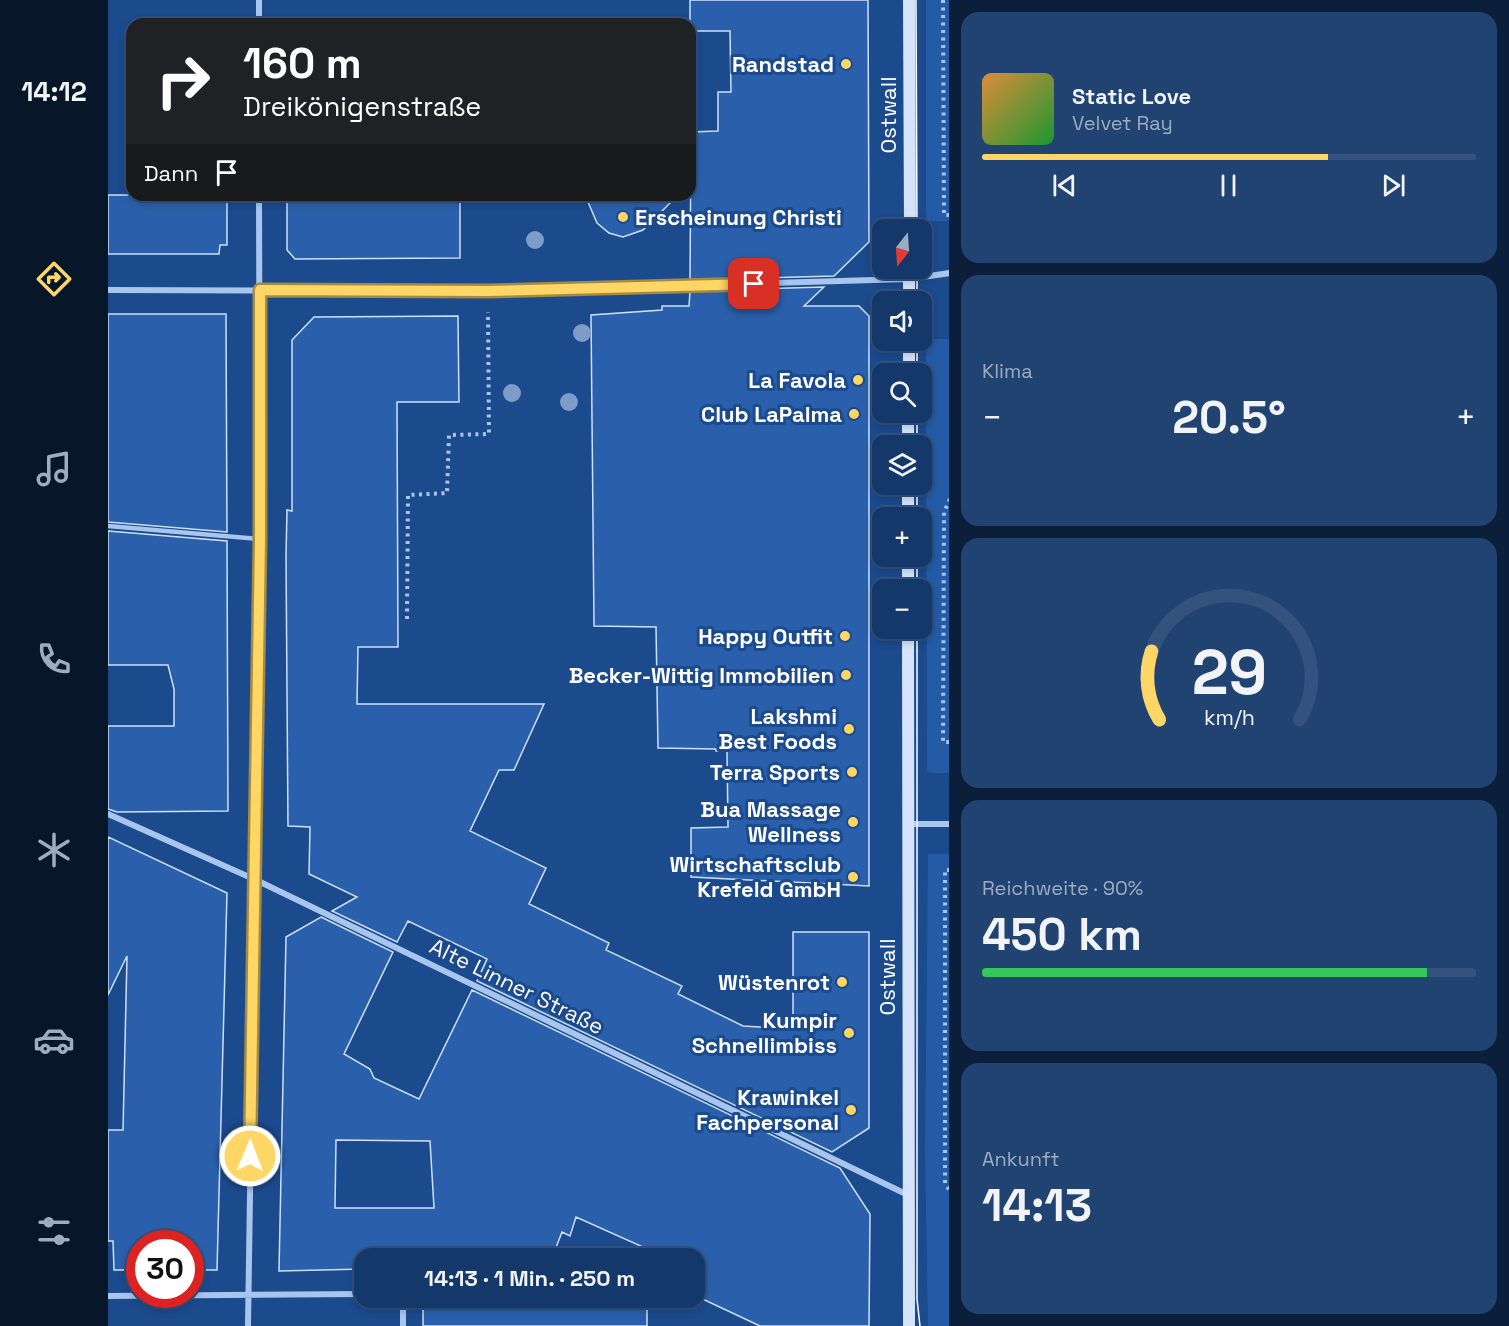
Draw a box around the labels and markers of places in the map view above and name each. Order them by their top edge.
place label: Randstad [732,50,834,78]
marker: Randstad [839,57,853,71]
place label: Erscheinung Christi [635,203,842,231]
marker: Erscheinung Christi [616,210,630,224]
pin [728,258,779,309]
place label: La Favola [748,366,846,394]
marker: La Favola [851,373,865,387]
place label: Club LaPalma [701,400,842,428]
marker: Club LaPalma [847,407,861,421]
place label: Happy Outfit [698,622,833,650]
marker: Happy Outfit [838,629,852,643]
place label: Becker-Wittig Immobilien [569,661,834,689]
marker: Becker-Wittig Immobilien [839,668,853,682]
place label: Lakshmi Best Foods [719,702,837,755]
marker: Lakshmi Best Foods [842,722,856,736]
place label: Terra Sports [710,758,840,786]
marker: Terra Sports [845,765,859,779]
place label: Bua Massage Wellness [700,795,841,848]
marker: Bua Massage Wellness [846,815,860,829]
place label: Wirtschaftsclub Krefeld GmbH [669,850,841,903]
marker: Wirtschaftsclub Krefeld GmbH [846,870,860,884]
place label: Wüstenrot [718,968,830,996]
marker: Wüstenrot [835,975,849,989]
place label: Kumpir Schnellimbiss [692,1006,837,1059]
marker: Kumpir Schnellimbiss [842,1026,856,1040]
place label: Krawinkel Fachpersonal [696,1083,839,1136]
marker: Krawinkel Fachpersonal [844,1103,858,1117]

